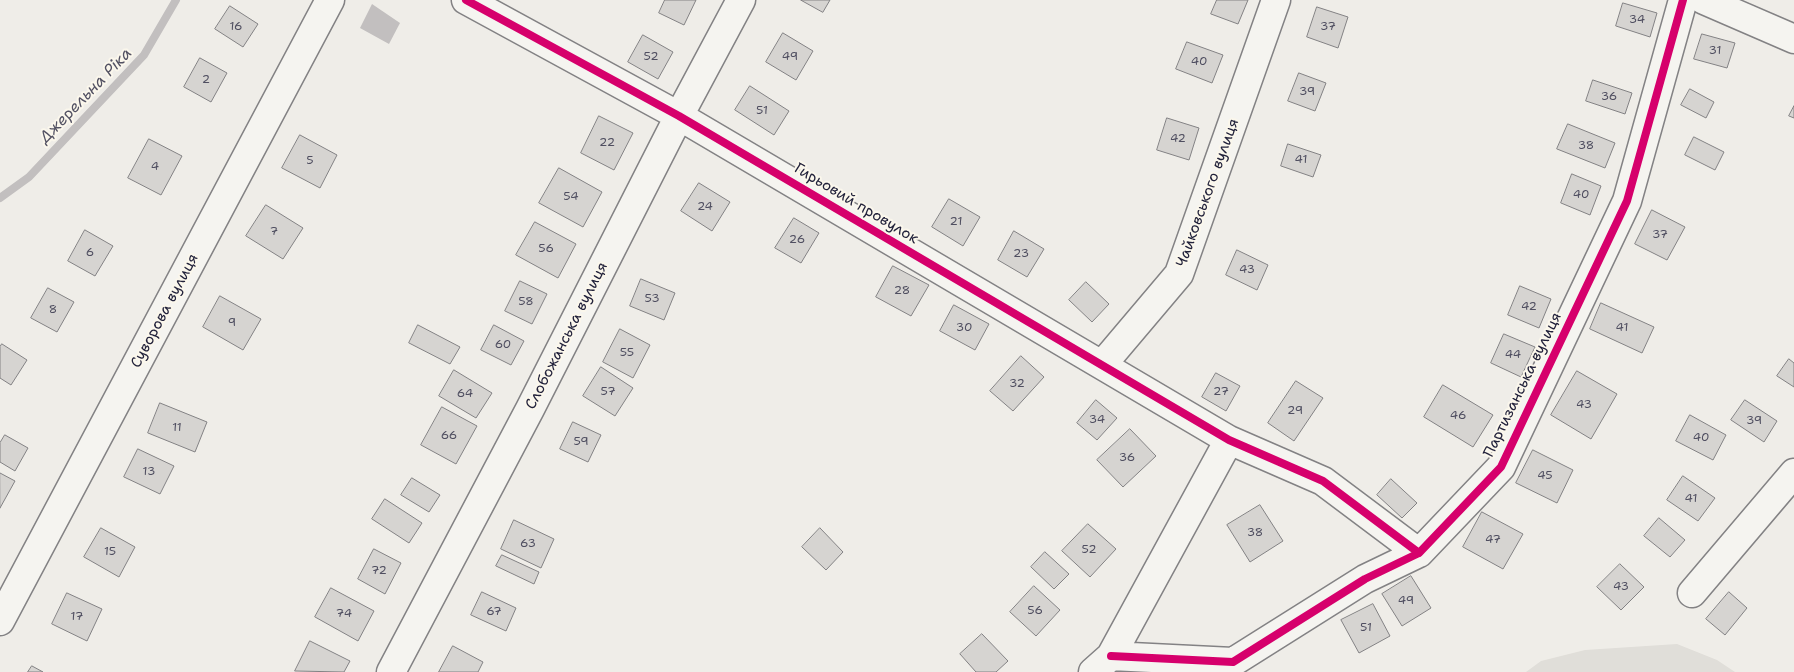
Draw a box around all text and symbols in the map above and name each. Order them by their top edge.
house number: 34 [1629,13,1645,27]
house number: 16 [229,20,243,34]
house number: 37 [1320,20,1336,34]
water label: Джерельна Ріка [36,44,136,148]
house number: 31 [1709,44,1721,58]
house number: 52 [643,50,659,64]
house number: 49 [782,50,798,64]
house number: 40 [1191,55,1207,69]
house number: 2 [202,73,210,87]
house number: 39 [1299,85,1315,99]
house number: 36 [1601,90,1617,104]
house number: 51 [756,104,768,118]
street label: Чайковського вулиця [1173,116,1243,270]
house number: 42 [1170,132,1186,146]
house number: 22 [599,136,615,150]
house number: 38 [1578,139,1594,153]
house number: 41 [1295,153,1307,167]
house number: 5 [306,154,314,168]
house number: 4 [151,160,159,174]
street label: Гирьовий провулок [791,160,921,248]
house number: 40 [1573,188,1589,202]
house number: 54 [563,190,579,204]
house number: 24 [697,200,713,214]
house number: 21 [950,215,962,229]
house number: 7 [270,225,278,239]
house number: 37 [1652,228,1668,242]
house number: 26 [789,233,805,247]
house number: 56 [538,242,554,256]
house number: 6 [86,246,94,260]
house number: 23 [1013,247,1029,261]
street label: Суворова вулиця [127,251,203,371]
street label: Слобожанська вулиця [522,259,612,413]
house number: 43 [1239,263,1255,277]
house number: 28 [894,284,910,298]
house number: 53 [644,292,660,306]
house number: 58 [518,295,534,309]
house number: 42 [1521,300,1537,314]
house number: 8 [49,303,57,317]
street label: Партизанська вулиця [1480,310,1566,460]
house number: 9 [228,316,236,330]
house number: 30 [956,321,972,335]
house number: 41 [1616,321,1628,335]
house number: 60 [495,338,511,352]
house number: 55 [620,346,634,360]
house number: 44 [1505,348,1521,362]
house number: 32 [1009,377,1025,391]
house number: 57 [600,385,616,399]
house number: 27 [1213,385,1229,399]
house number: 64 [457,387,473,401]
house number: 43 [1576,398,1592,412]
house number: 29 [1287,404,1303,418]
house number: 46 [1450,409,1466,423]
house number: 34 [1089,413,1105,427]
house number: 39 [1746,414,1762,428]
house number: 11 [172,421,182,435]
house number: 66 [441,429,457,443]
house number: 40 [1693,431,1709,445]
house number: 59 [573,435,589,449]
house number: 36 [1119,451,1135,465]
house number: 13 [143,465,155,479]
house number: 45 [1537,469,1553,483]
house number: 41 [1685,492,1697,506]
house number: 38 [1247,526,1263,540]
house number: 47 [1485,533,1501,547]
house number: 63 [520,537,536,551]
house number: 52 [1081,543,1097,557]
house number: 15 [104,545,116,559]
house number: 72 [371,564,387,578]
house number: 43 [1613,580,1629,594]
house number: 49 [1398,594,1414,608]
house number: 56 [1027,604,1043,618]
house number: 67 [486,605,502,619]
house number: 74 [336,607,352,621]
house number: 17 [71,610,83,624]
house number: 51 [1360,621,1372,635]

